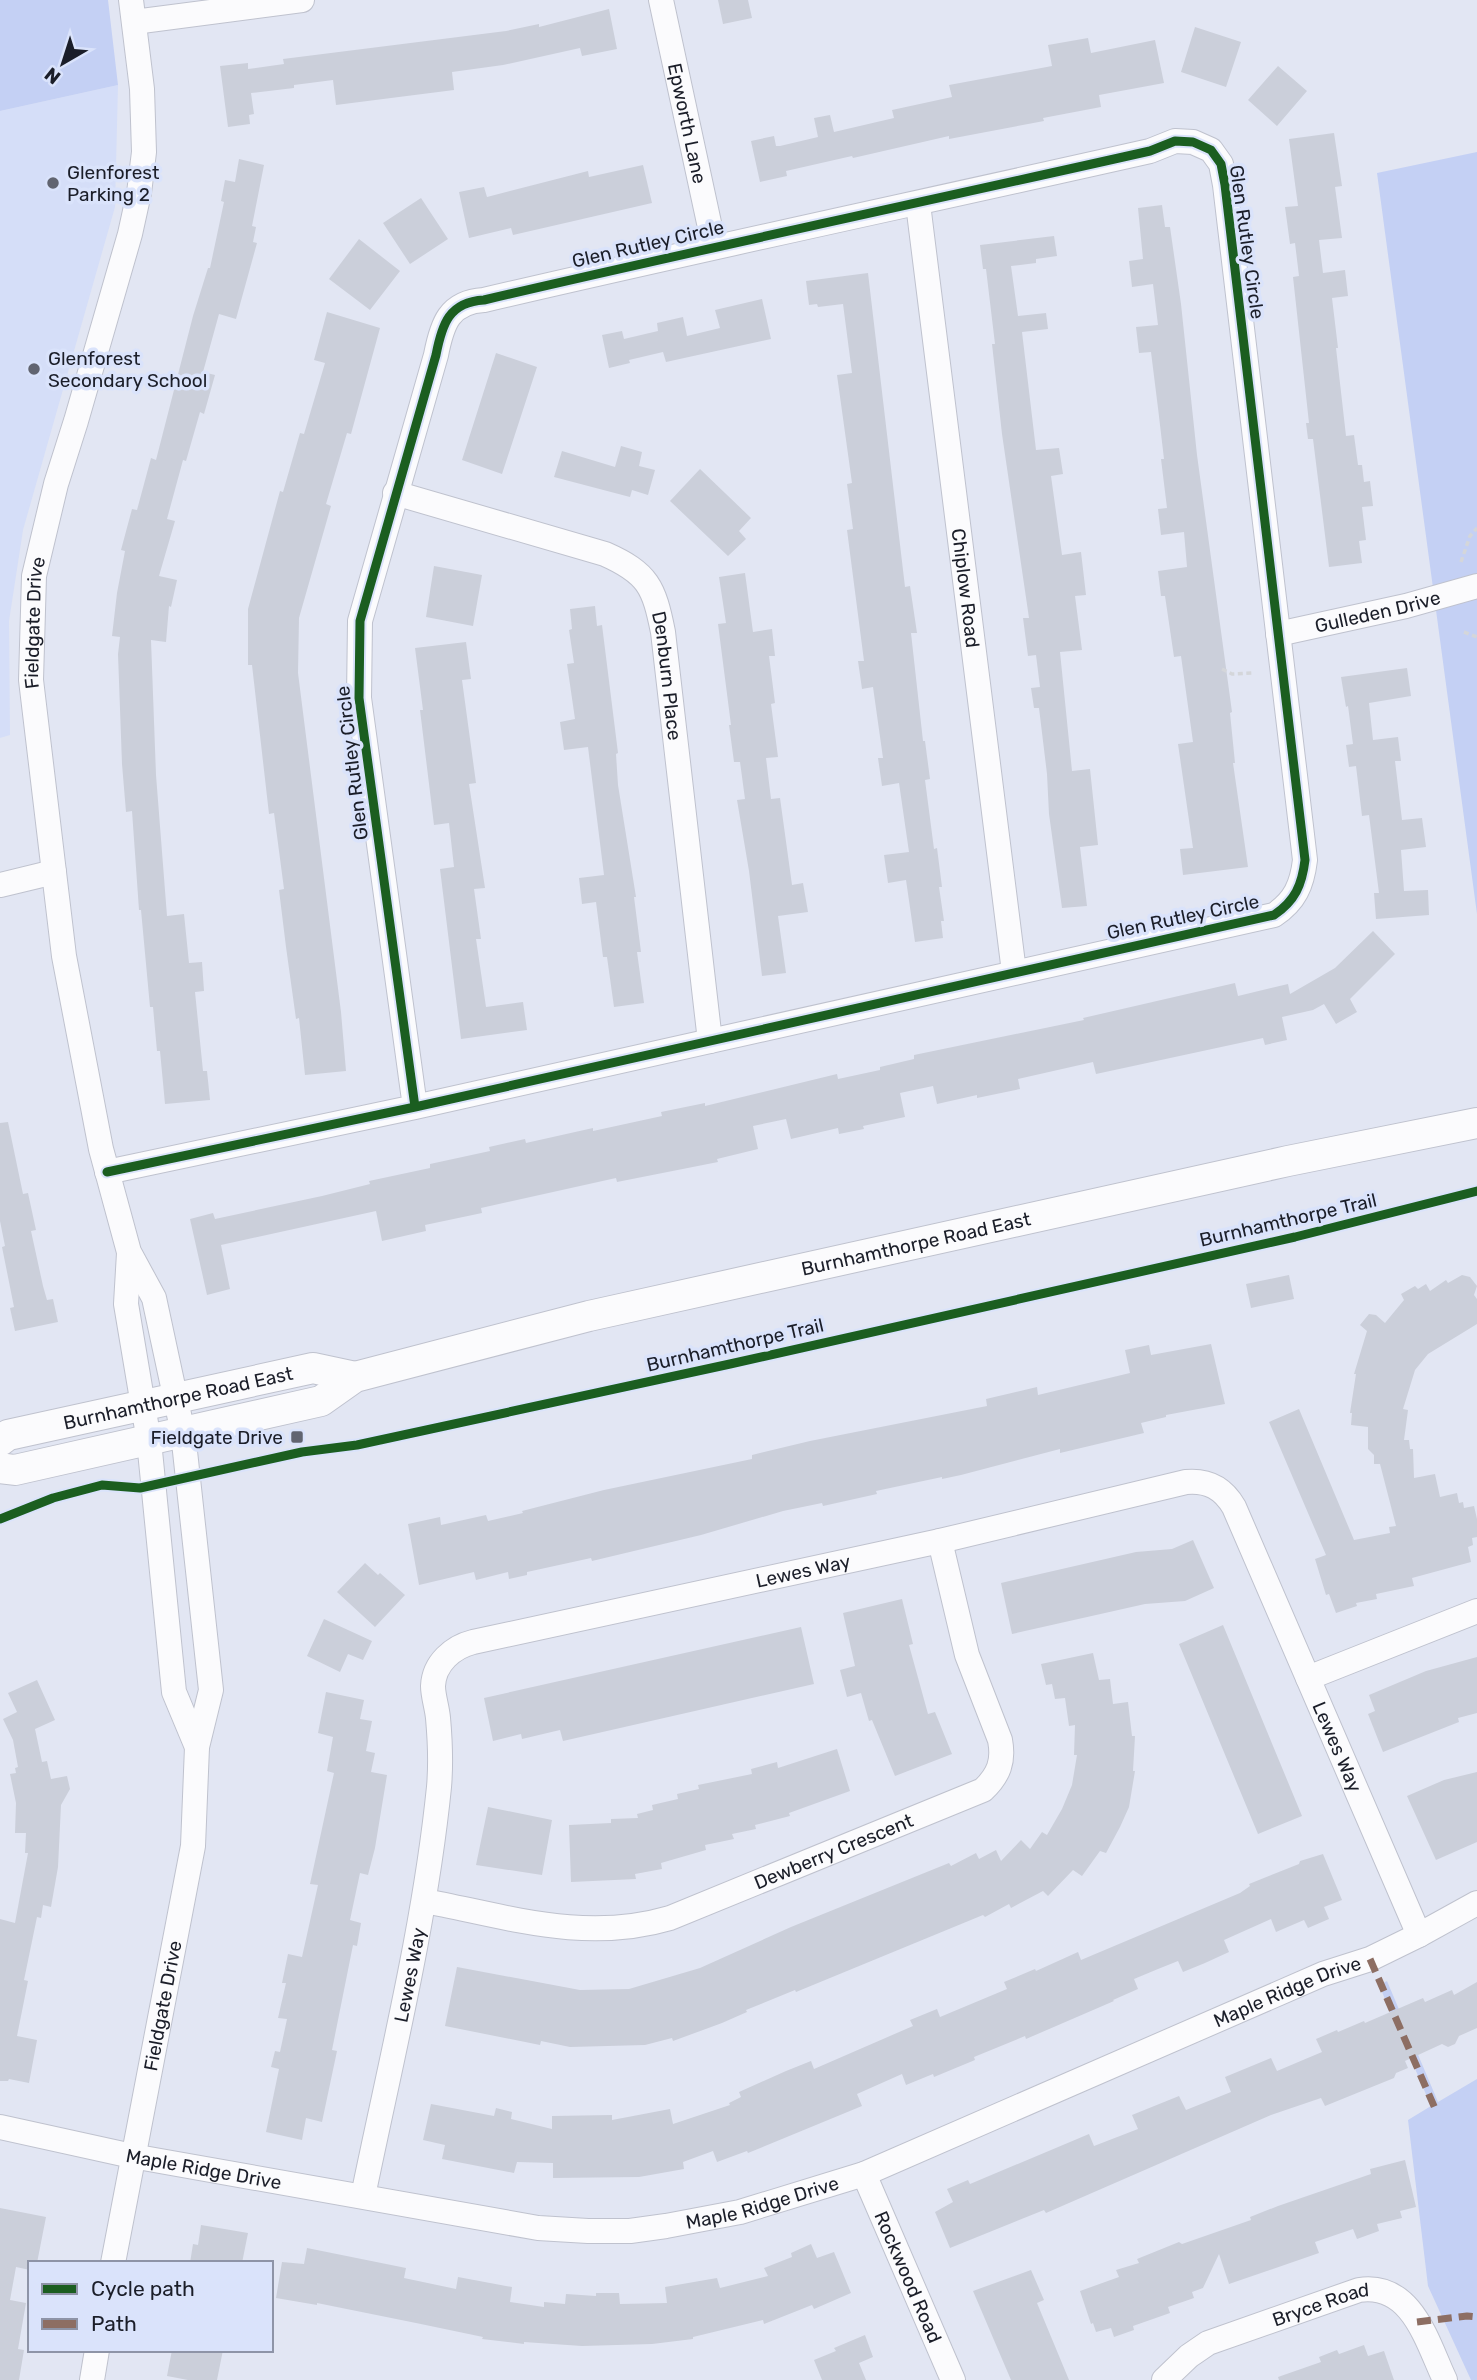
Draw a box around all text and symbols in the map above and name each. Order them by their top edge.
north arrow [28,28,98,98]
street label: Epworth Lane [663,61,712,186]
text: N [40,63,65,89]
place label: Glenforest Parking 2 [67,161,160,206]
street label: Glen Rutley Circle [1225,164,1269,320]
marker: Glenforest Parking 2 [45,175,61,191]
street label: Glen Rutley Circle [570,215,726,273]
place label: Glenforest Secondary School [48,347,207,392]
marker: Glenforest Secondary School [26,361,42,377]
street label: Chiplow Road [947,527,985,649]
street label: Fieldgate Drive [19,554,50,690]
street label: Gulleden Drive [1313,585,1443,637]
street label: Denburn Place [647,609,687,742]
street label: Glen Rutley Circle [331,685,373,841]
street label: Glen Rutley Circle [1105,890,1261,944]
street label: Burnhamthorpe Trail [1197,1188,1379,1252]
street label: Burnhamthorpe Road East [799,1207,1033,1280]
street label: Burnhamthorpe Trail [644,1313,826,1377]
street label: Burnhamthorpe Road East [61,1361,295,1434]
place label: Fieldgate Drive [151,1426,283,1449]
marker: Fieldgate Drive [289,1429,305,1445]
street label: Lewes Way [754,1549,852,1592]
street label: Lewes Way [1308,1698,1367,1795]
street label: Dewberry Crescent [750,1808,917,1894]
street label: Lewes Way [389,1926,430,2024]
street label: Fieldgate Drive [139,1938,186,2073]
street label: Maple Ridge Drive [1210,1951,1364,2032]
street label: Maple Ridge Drive [124,2144,283,2194]
street label: Maple Ridge Drive [684,2171,841,2234]
street label: Rockwood Road [870,2207,947,2346]
legend [28,2261,273,2352]
text: Cycle path [91,2276,195,2301]
street label: Bryce Road [1269,2278,1370,2331]
text: Path [91,2311,137,2336]

